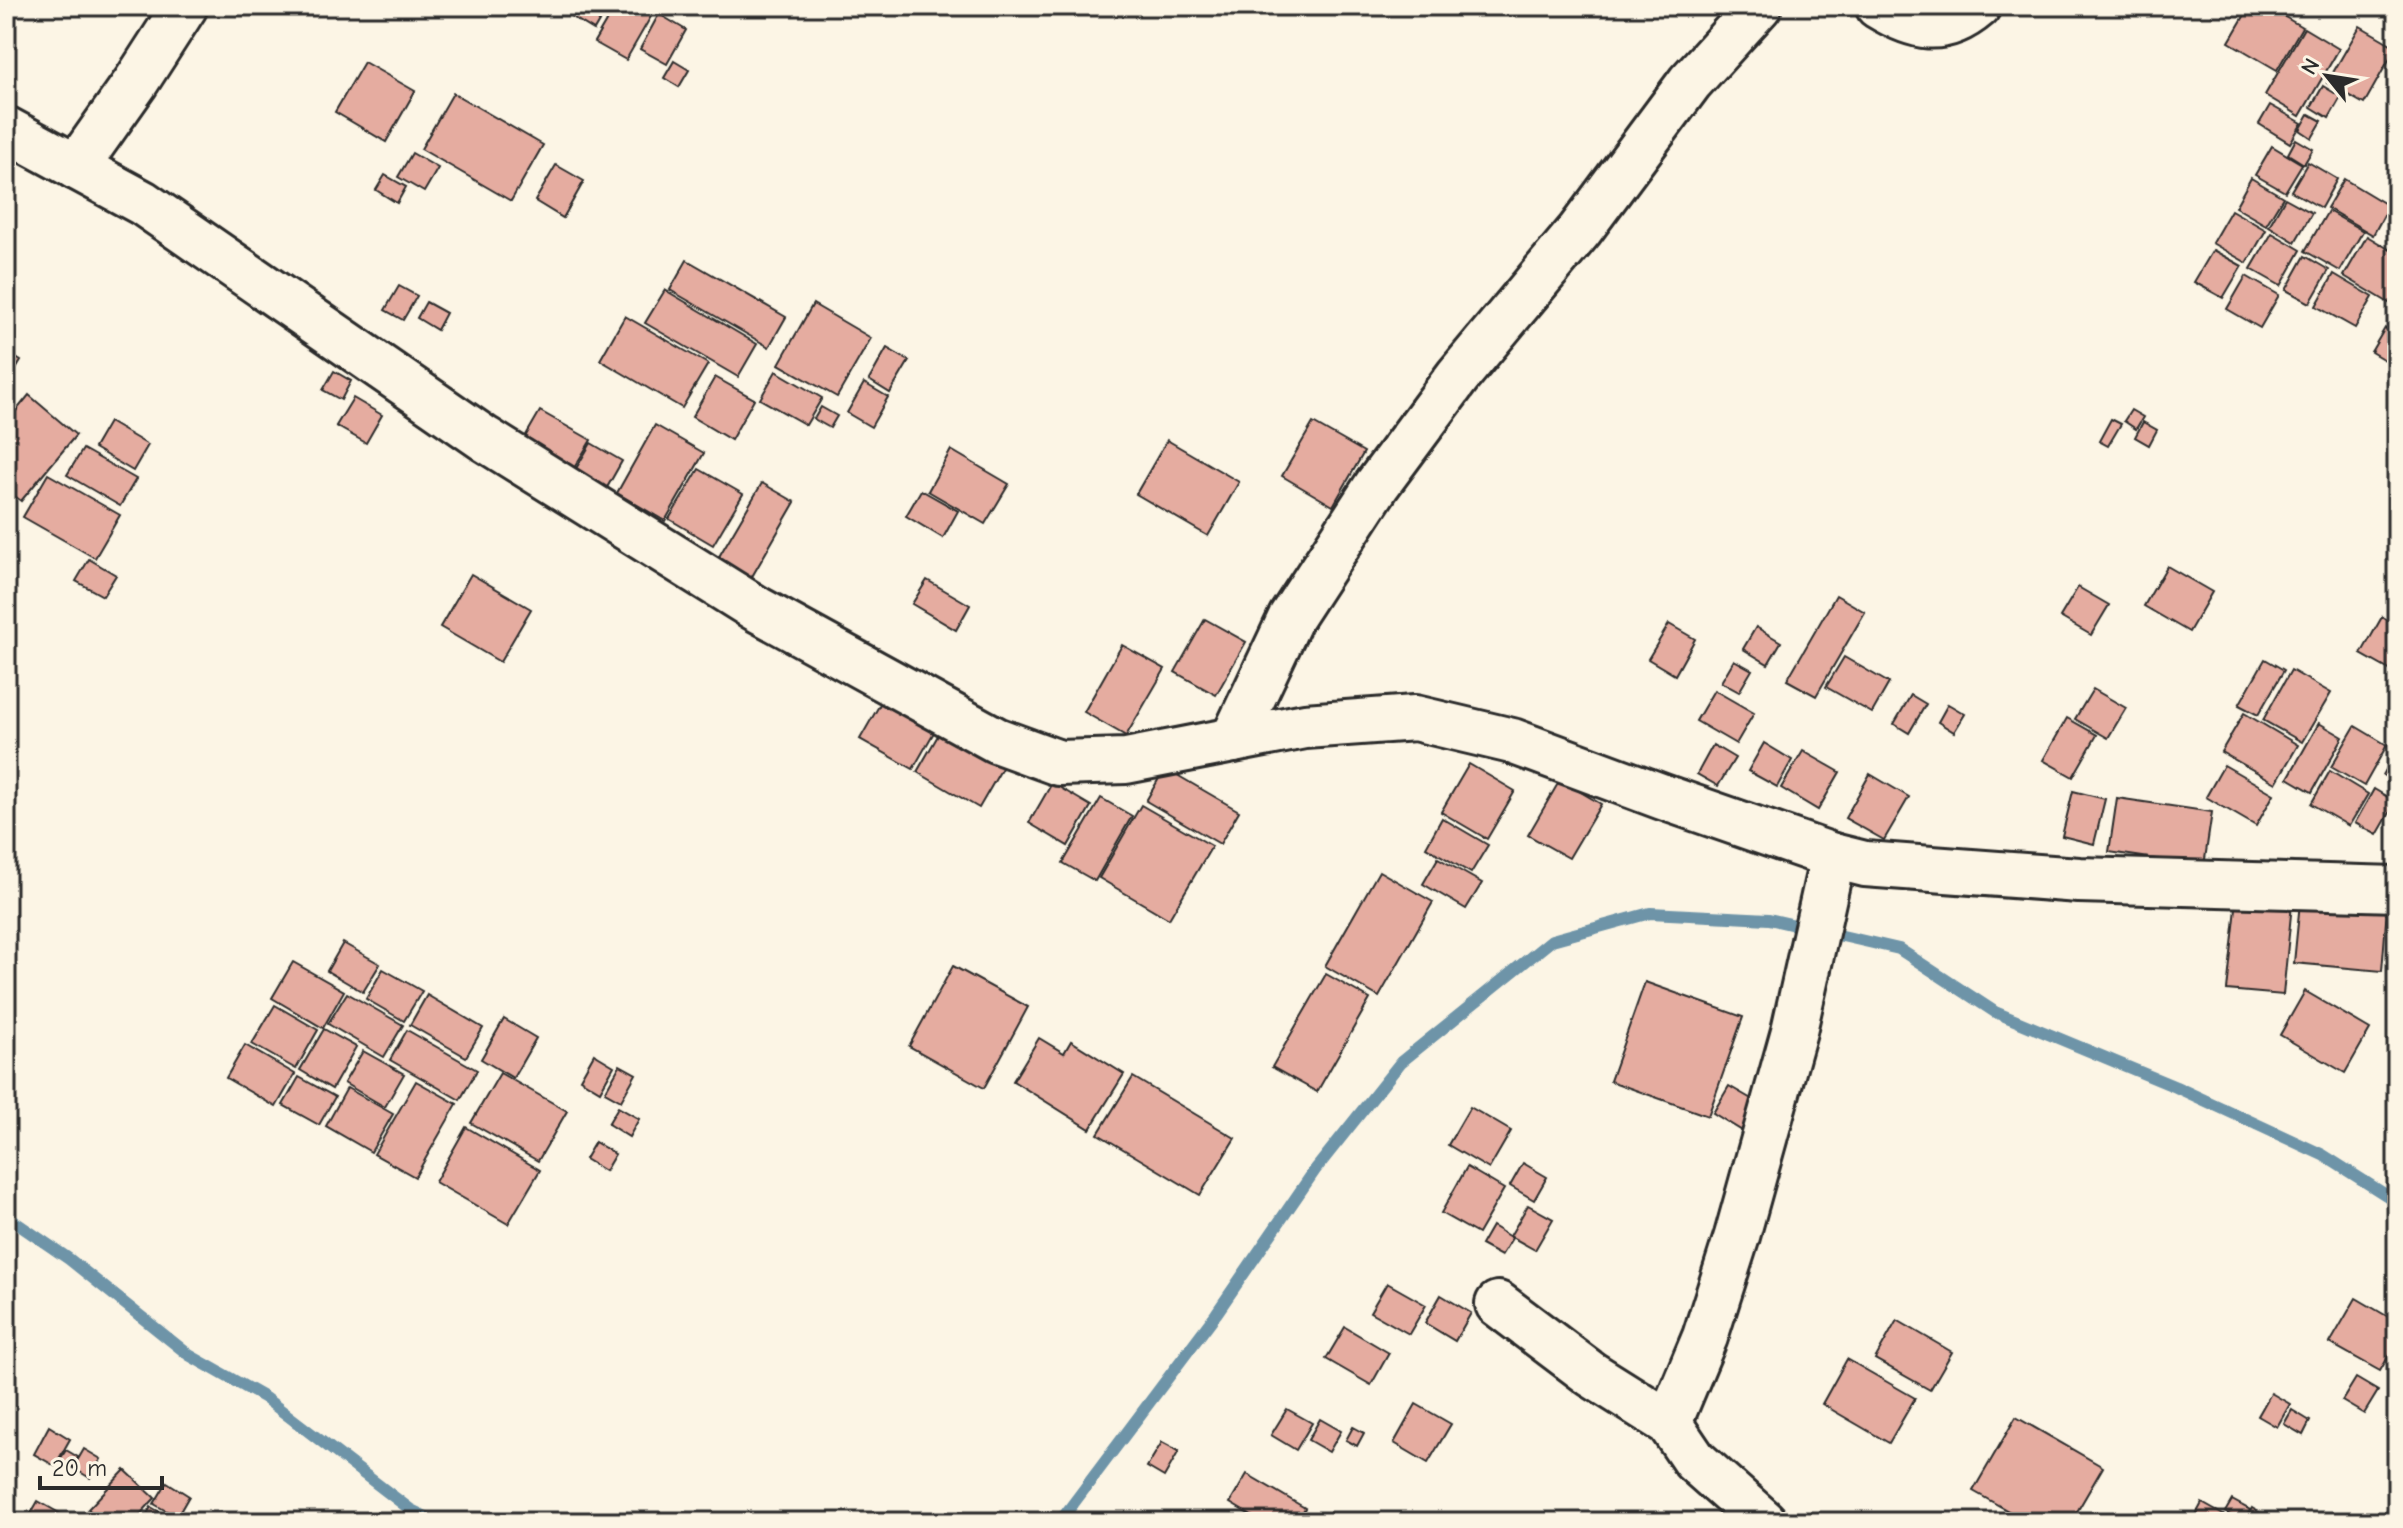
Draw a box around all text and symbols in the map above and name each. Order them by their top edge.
north arrow [2287,36,2367,116]
text: N [2296,54,2325,79]
scale bar [40,1440,162,1490]
text: 20 m [52,1454,107,1482]

